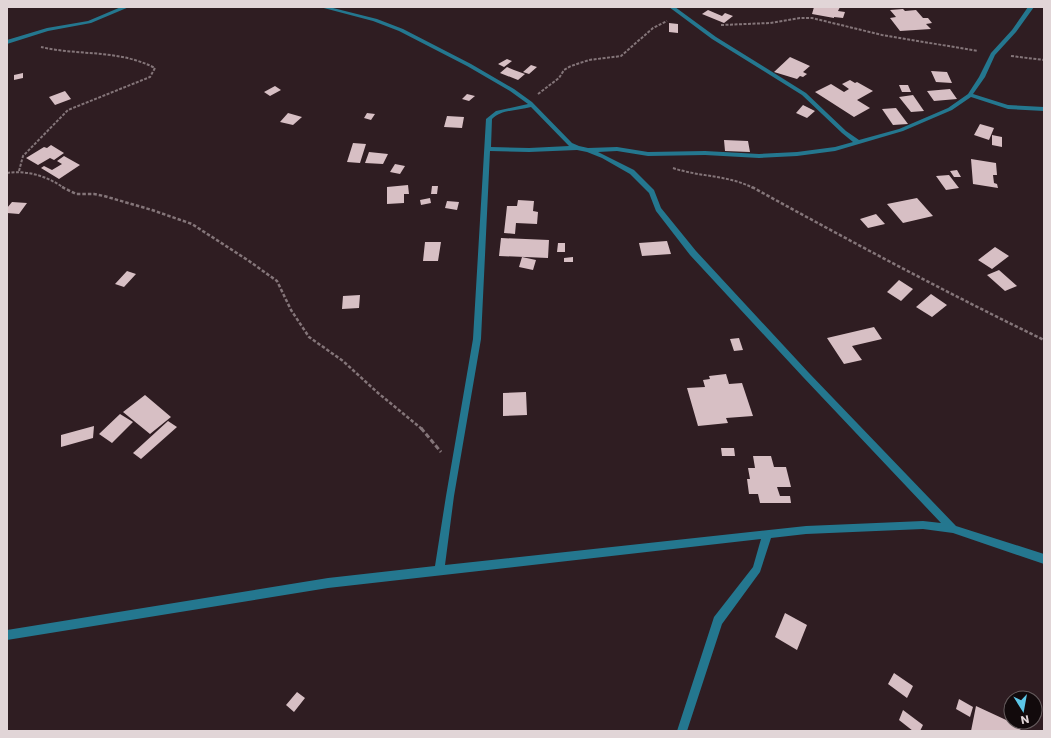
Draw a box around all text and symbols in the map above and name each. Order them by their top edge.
north arrow [1003,690,1043,730]
text: N [1019,711,1030,728]

